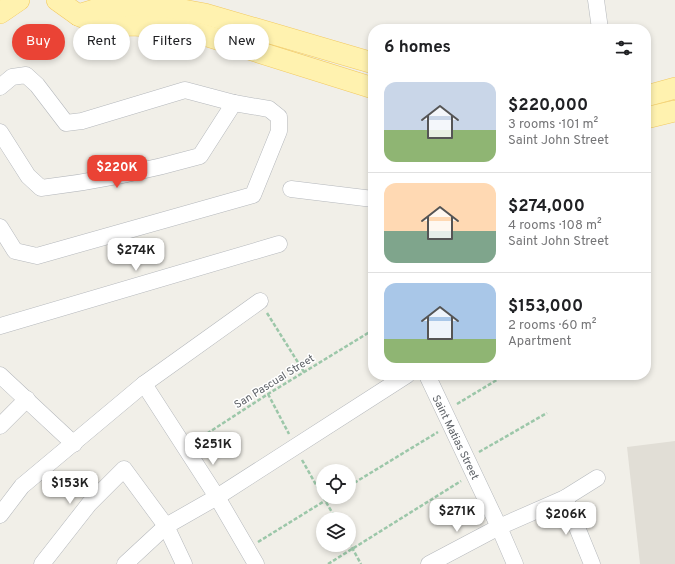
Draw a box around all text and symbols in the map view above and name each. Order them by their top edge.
chip: Buy [12,24,65,60]
chip: Rent [73,24,130,60]
chip: Filters [138,24,206,60]
chip: New [214,24,269,60]
text: 6 homes [384,37,451,59]
icon: filters [613,37,635,59]
text: $220,000 [508,95,588,117]
icon: home [416,98,464,146]
text: 3 rooms · 101 m² [508,117,598,133]
text: Saint John Street [508,133,609,149]
pin: $220K [89,155,145,189]
text: $220K [96,160,138,176]
text: $274,000 [508,196,585,218]
icon: home [416,199,464,247]
text: 4 rooms · 108 m² [508,218,602,234]
text: Saint John Street [508,234,609,250]
pin: $274K [108,238,164,272]
text: $274K [116,243,156,259]
text: $153,000 [508,296,583,318]
icon: home [416,299,464,347]
text: 2 rooms · 60 m² [508,318,597,334]
text: Apartment [508,334,571,350]
street label: San Pascual Street [232,352,317,412]
street label: Saint Matias Street [429,393,482,482]
pin: $251K [185,432,241,466]
text: $251K [194,437,232,453]
map controls [316,464,356,552]
button: locate [316,464,356,504]
pin: $153K [42,471,98,505]
text: $153K [51,476,89,492]
pin: $271K [429,499,485,533]
pin: $206K [538,502,594,536]
text: $271K [438,504,476,520]
text: $206K [545,507,587,523]
button: layers [316,512,356,552]

